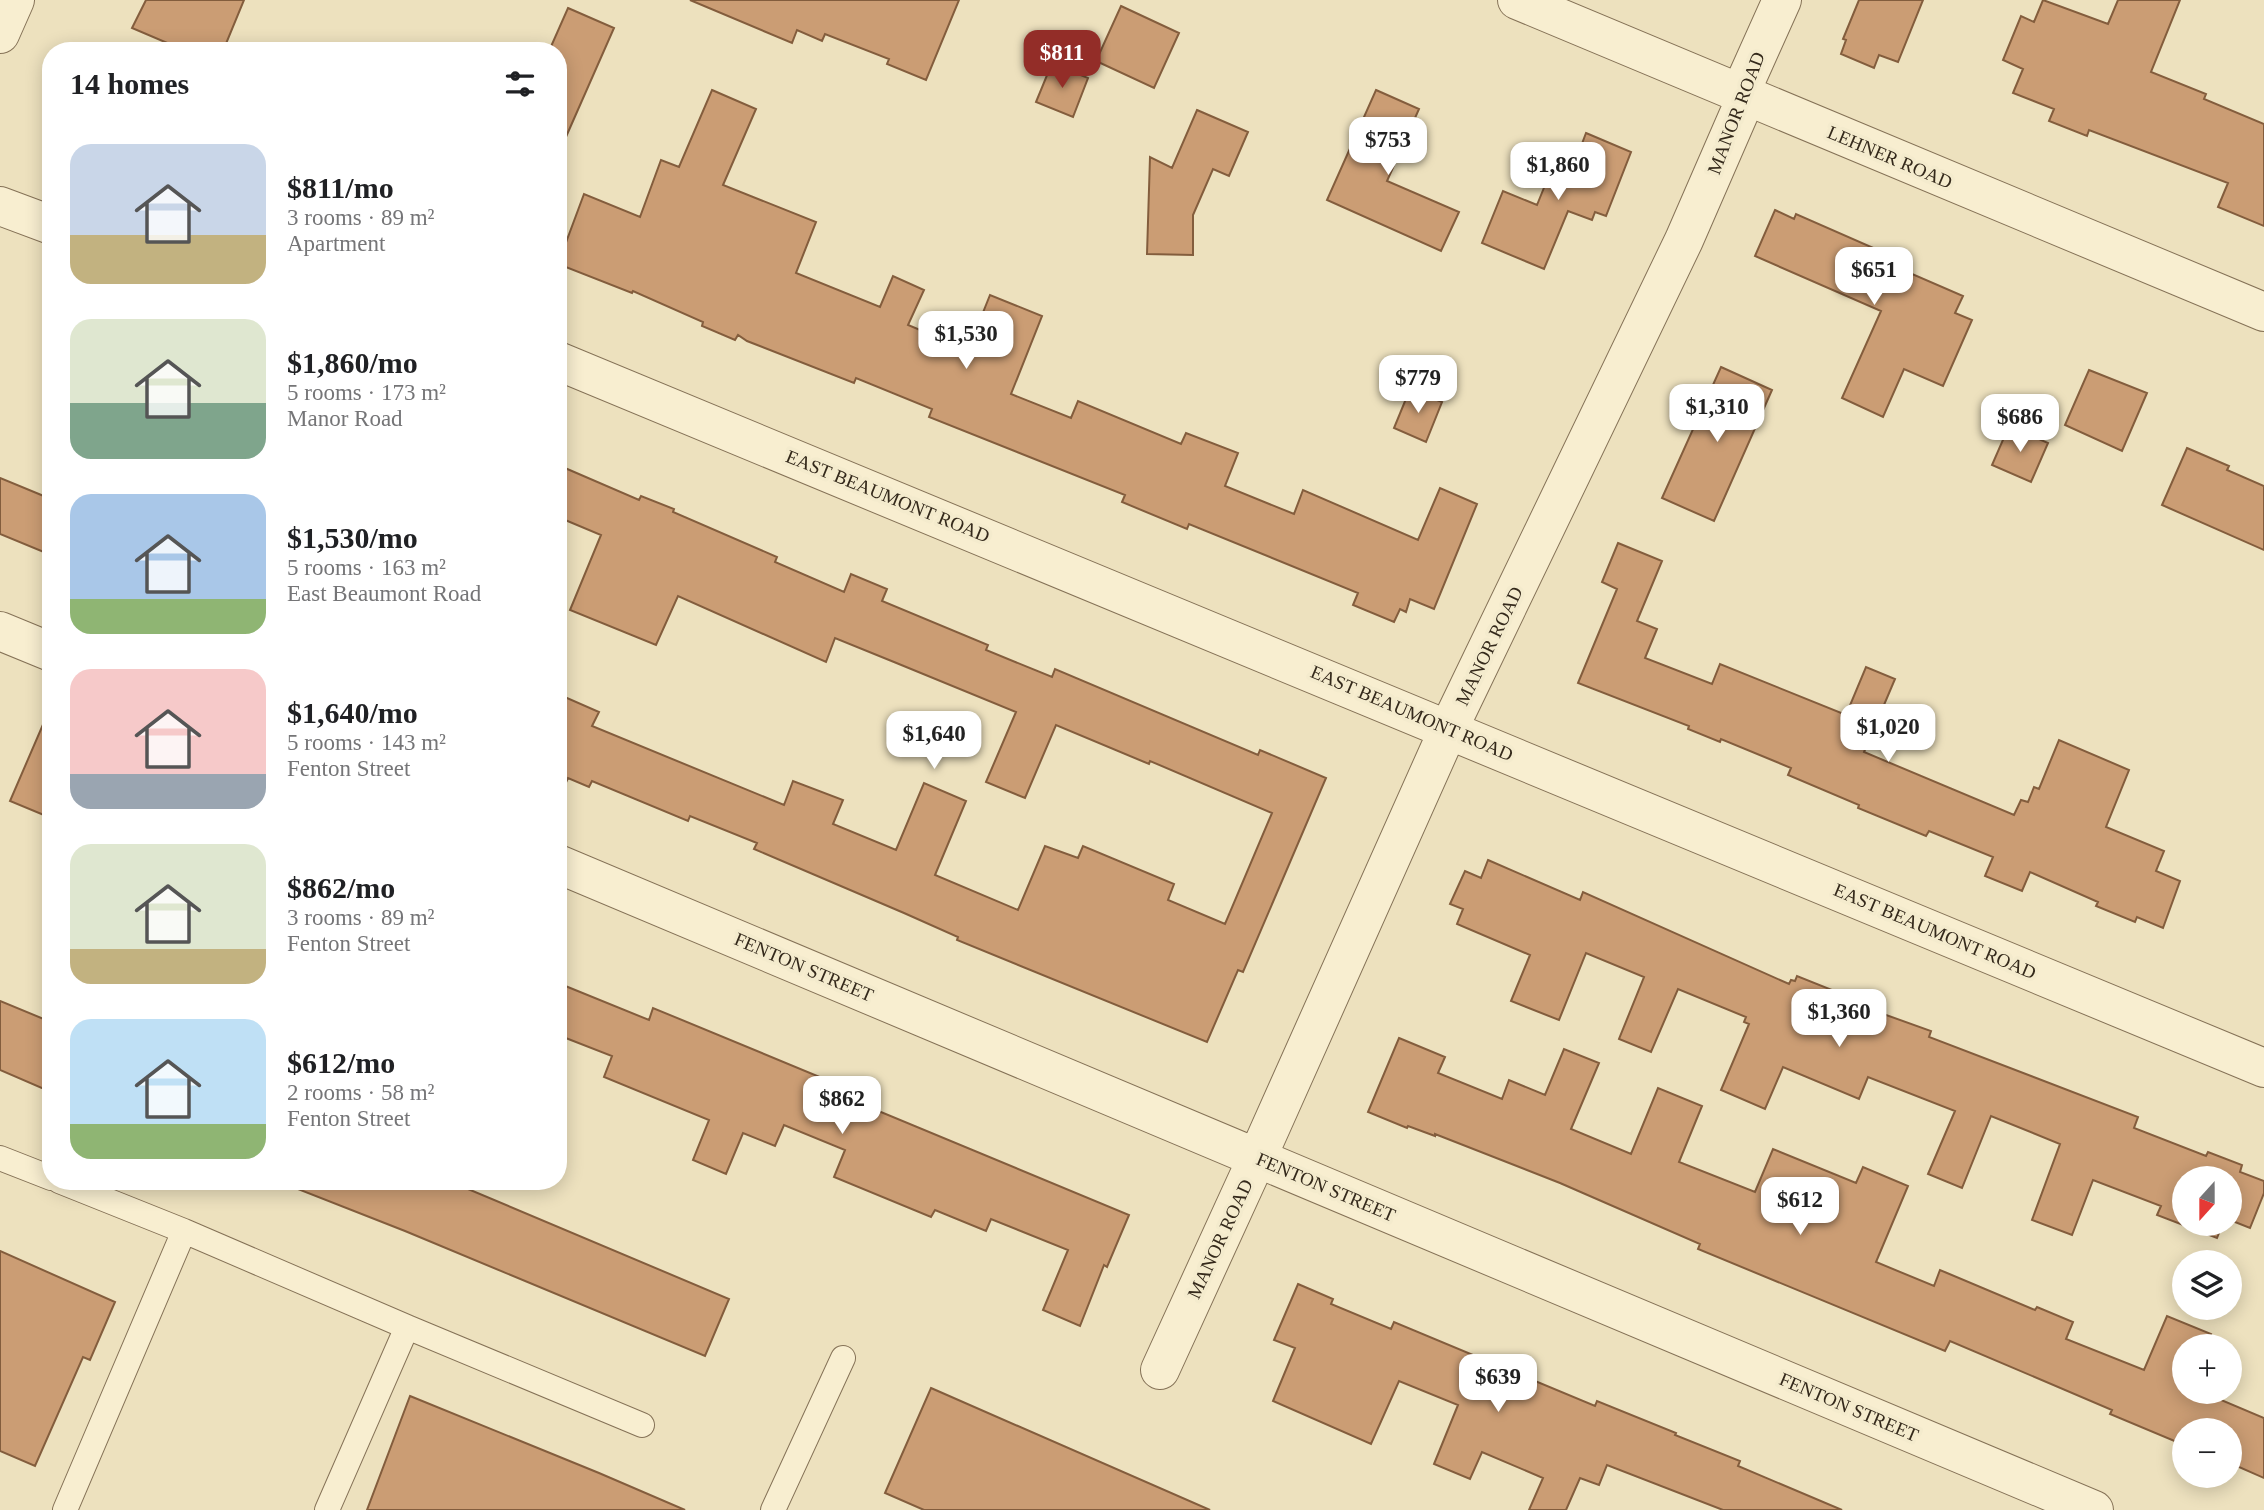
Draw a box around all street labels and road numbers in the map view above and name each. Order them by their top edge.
street label: MANOR ROAD [1703,49,1769,177]
street label: LEHNER ROAD [1824,121,1956,193]
street label: EAST BEAUMONT ROAD [783,445,993,547]
street label: MANOR ROAD [1451,583,1527,709]
street label: EAST BEAUMONT ROAD [1308,661,1516,765]
street label: EAST BEAUMONT ROAD [1831,879,2039,983]
street label: FENTON STREET [731,928,877,1006]
street label: FENTON STREET [1253,1148,1399,1226]
street label: MANOR ROAD [1183,1176,1257,1302]
street label: FENTON STREET [1776,1368,1922,1446]

